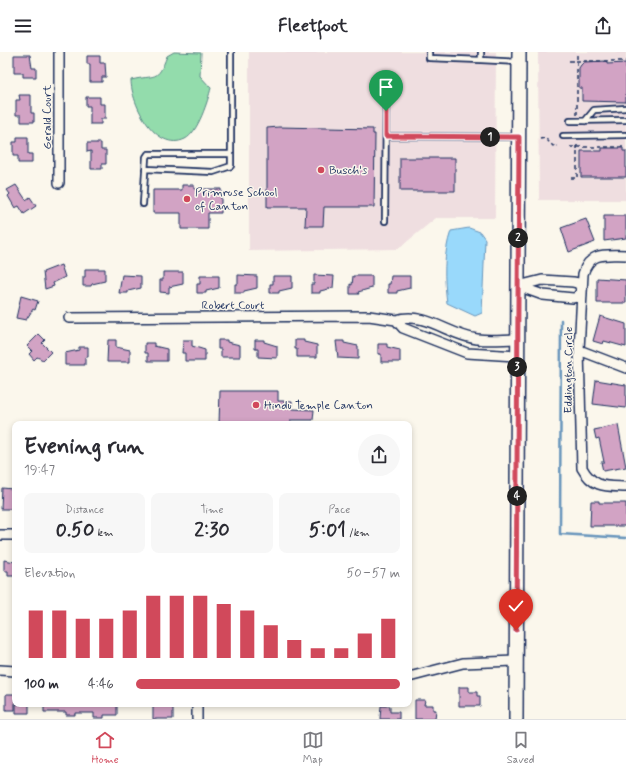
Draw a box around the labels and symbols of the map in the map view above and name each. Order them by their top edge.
pin [369,70,403,111]
street label: Gerald Court [40,85,56,149]
pin: 1 [480,127,500,147]
place label: Busch's [329,163,368,179]
marker: Busch's [316,165,326,175]
place label: Primrose School of Canton [195,185,277,215]
marker: Primrose School of Canton [182,194,192,204]
pin: 2 [508,228,528,248]
street label: Robert Court [202,298,265,314]
street label: Eddington Circle [561,327,577,413]
pin: 3 [507,357,527,377]
place label: Hindu Temple Canton [264,398,373,414]
marker: Hindu Temple Canton [251,400,261,410]
pin: 4 [507,486,527,506]
pin [499,589,533,630]

